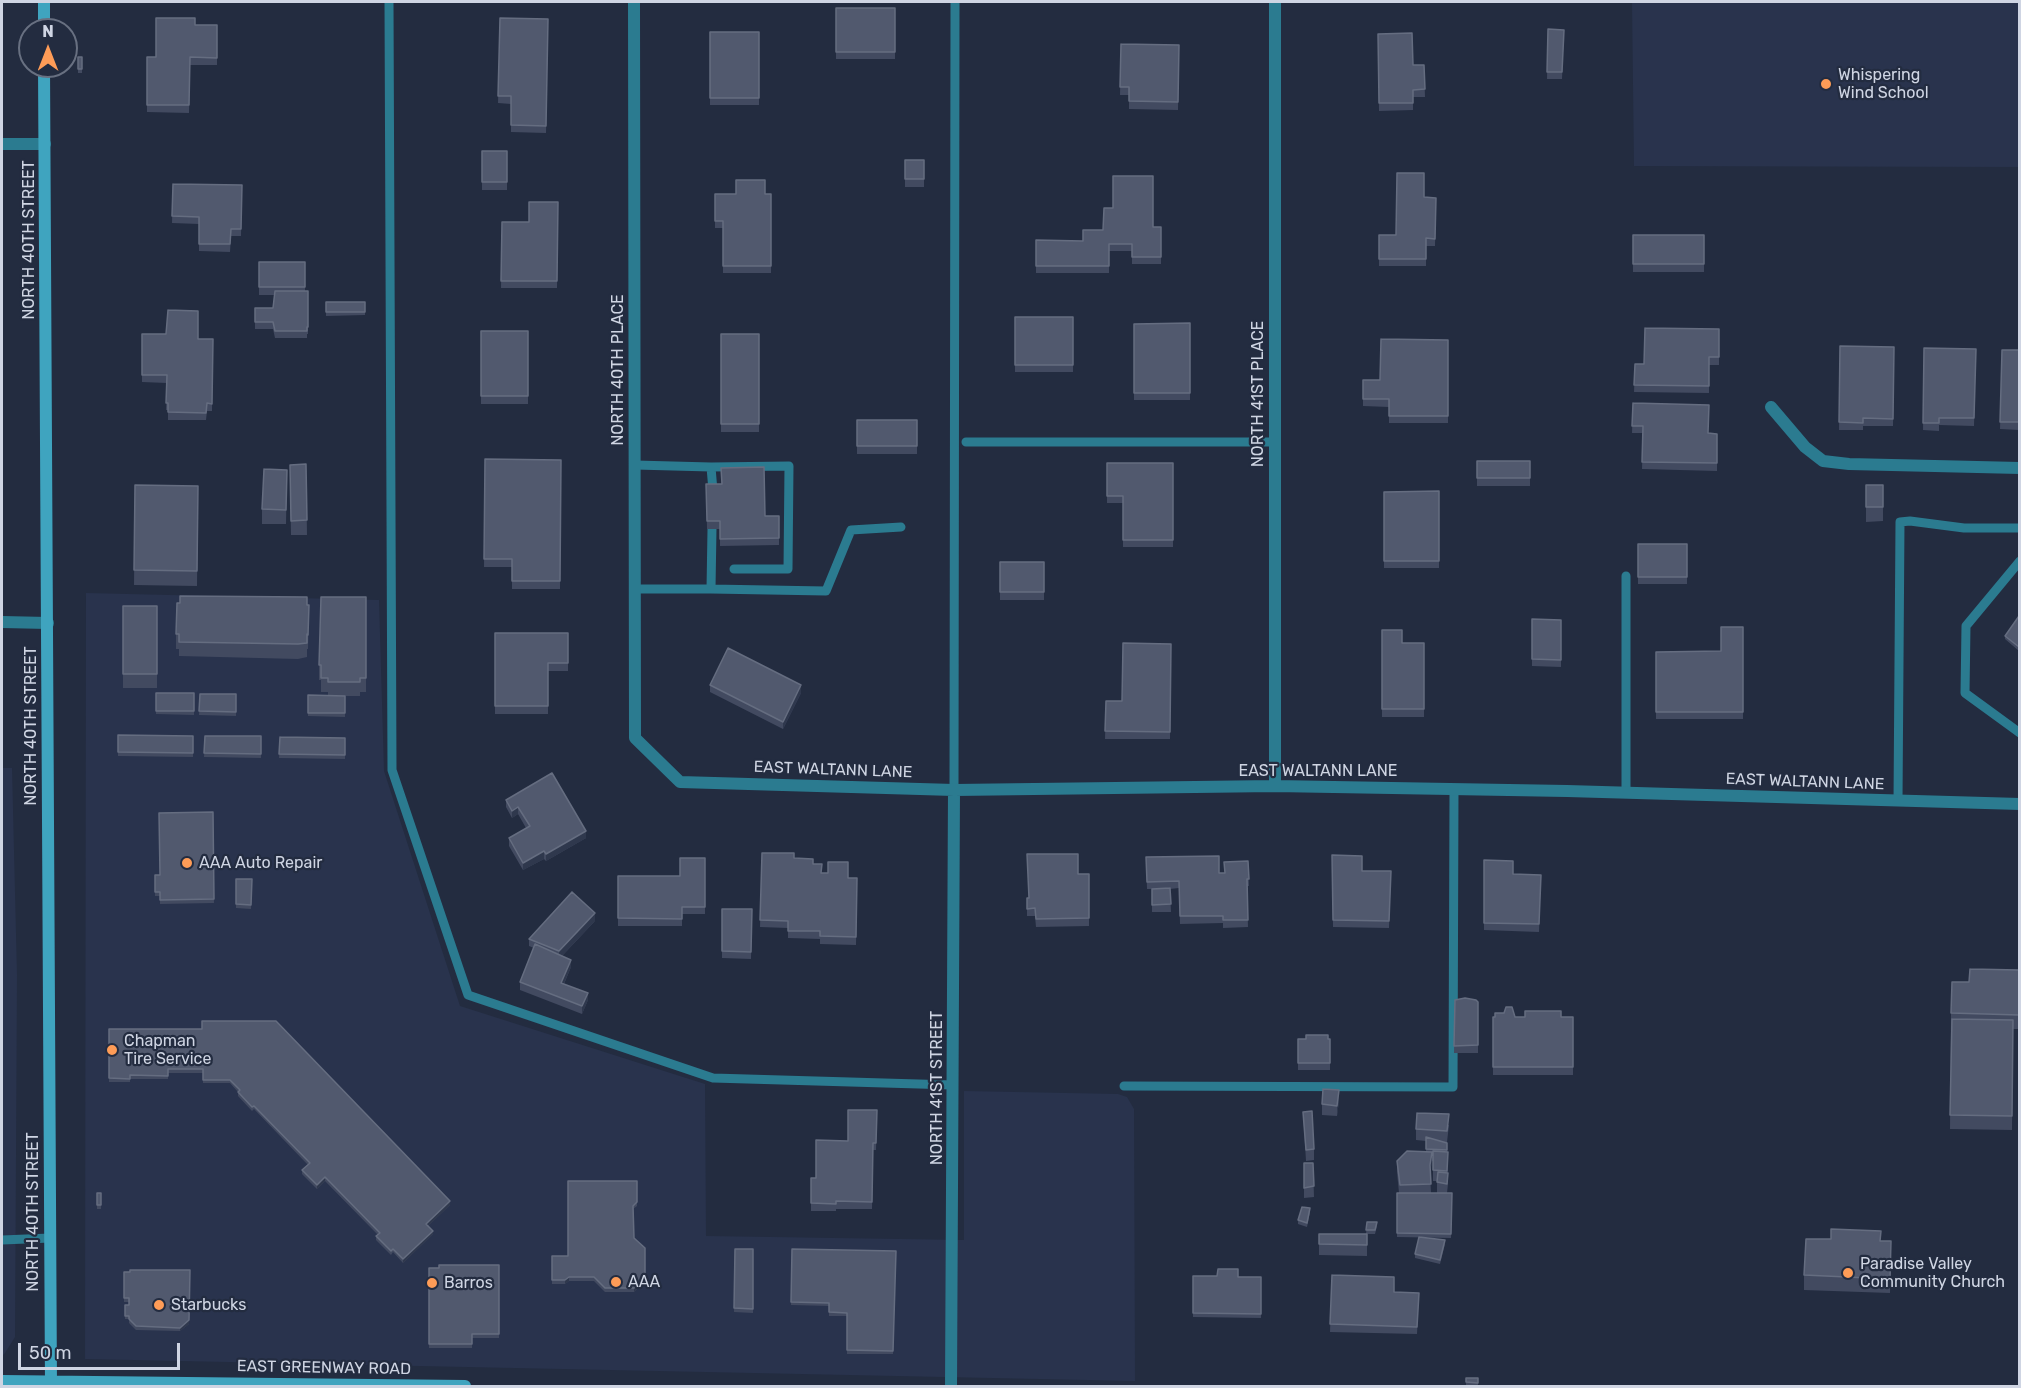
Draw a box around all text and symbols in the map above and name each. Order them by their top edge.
north arrow [18,18,78,78]
text: N [42,22,54,41]
place label: Whispering Wind School [1838,65,1929,103]
marker: Whispering Wind School [1819,77,1833,91]
street label: NORTH 40TH STREET [19,160,39,320]
street label: NORTH 40TH PLACE [608,294,628,446]
street label: NORTH 41ST PLACE [1248,321,1268,467]
street label: NORTH 40TH STREET [21,646,41,806]
street label: EAST WALTANN LANE [753,758,913,782]
street label: EAST WALTANN LANE [1239,761,1397,781]
street label: EAST WALTANN LANE [1725,770,1885,794]
place label: AAA Auto Repair [199,853,322,873]
marker: AAA Auto Repair [180,856,194,870]
street label: NORTH 41ST STREET [927,1011,947,1165]
place label: Chapman Tire Service [124,1031,211,1069]
marker: Chapman Tire Service [105,1043,119,1057]
street label: NORTH 40TH STREET [23,1132,43,1292]
place label: Paradise Valley Community Church [1860,1254,2005,1292]
marker: Paradise Valley Community Church [1841,1266,1855,1280]
place label: AAA [628,1272,660,1292]
place label: Barros [444,1273,493,1293]
marker: AAA [609,1275,623,1289]
marker: Barros [425,1276,439,1290]
place label: Starbucks [171,1295,246,1315]
marker: Starbucks [152,1298,166,1312]
scale bar [21,1331,183,1369]
text: 50 m [29,1342,72,1364]
street label: EAST GREENWAY ROAD [237,1357,411,1379]

